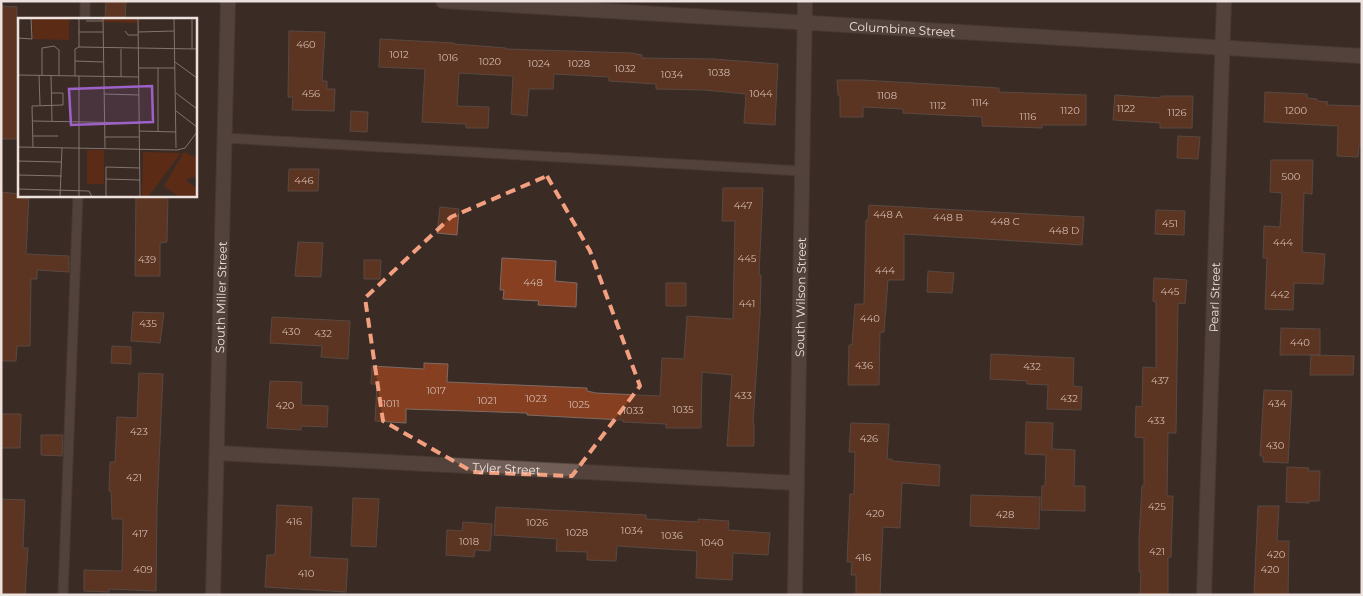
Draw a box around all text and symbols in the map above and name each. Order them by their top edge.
inset map [18,18,196,196]
street label: Columbine Street [849,18,956,39]
house number: 460 [296,38,316,51]
house number: 1012 [389,48,409,61]
house number: 1016 [438,51,458,64]
house number: 1020 [479,55,502,68]
house number: 1024 [528,57,551,70]
house number: 1028 [568,57,590,70]
house number: 1032 [614,62,636,75]
house number: 1038 [708,66,730,79]
house number: 1034 [661,68,684,81]
house number: 456 [302,87,320,100]
house number: 1044 [749,87,773,100]
house number: 1108 [877,89,897,102]
house number: 1114 [971,96,989,109]
house number: 1112 [930,99,947,112]
house number: 1122 [1117,102,1136,115]
house number: 1120 [1060,104,1080,117]
house number: 1200 [1285,104,1308,117]
house number: 1126 [1168,106,1186,119]
house number: 1116 [1020,110,1036,123]
house number: 500 [1282,170,1301,183]
house number: 446 [294,174,314,187]
house number: 447 [734,199,752,212]
house number: 448 A [873,208,904,221]
house number: 448 B [933,211,963,224]
house number: 448 C [990,215,1020,228]
house number: 451 [1162,217,1178,230]
house number: 448 D [1049,224,1079,237]
house number: 444 [1273,236,1293,249]
street label: South Wilson Street [792,237,809,357]
street label: South Miller Street [212,241,229,353]
house number: 445 [738,252,757,265]
house number: 439 [138,253,156,266]
street label: Pearl Street [1205,262,1223,332]
house number: 444 [875,264,895,277]
house number: 448 [523,276,543,289]
house number: 445 [1161,285,1180,298]
house number: 442 [1271,288,1290,301]
house number: 441 [739,297,755,310]
house number: 440 [860,312,880,325]
house number: 435 [139,317,157,330]
house number: 430 [282,325,301,338]
house number: 432 [314,327,332,340]
house number: 440 [1290,336,1310,349]
house number: 436 [855,359,873,372]
house number: 432 [1023,360,1041,373]
house number: 437 [1151,374,1169,387]
house number: 1017 [426,384,446,397]
house number: 433 [734,389,752,402]
house number: 1023 [525,392,547,405]
house number: 432 [1060,392,1078,405]
house number: 1021 [477,394,497,407]
house number: 1011 [382,397,400,410]
house number: 434 [1268,397,1287,410]
house number: 1025 [568,398,590,411]
house number: 420 [276,399,295,412]
house number: 1035 [672,403,694,416]
house number: 1033 [622,404,644,417]
house number: 433 [1147,414,1165,427]
house number: 423 [130,425,148,438]
house number: 426 [860,432,878,445]
house number: 430 [1266,439,1285,452]
street label: Tyler Street [472,459,541,477]
house number: 421 [126,471,142,484]
house number: 425 [1148,500,1166,513]
house number: 420 [866,507,885,520]
house number: 428 [996,508,1014,521]
house number: 416 [286,515,302,528]
house number: 1026 [526,516,548,529]
house number: 1034 [621,524,644,537]
house number: 1028 [566,526,588,539]
house number: 417 [132,527,148,540]
house number: 1036 [661,529,683,542]
house number: 1018 [459,535,479,548]
house number: 1040 [700,536,724,549]
house number: 421 [1149,545,1165,558]
house number: 420 [1267,548,1286,561]
house number: 416 [855,551,871,564]
house number: 409 [133,563,153,576]
house number: 420 [1261,563,1280,576]
house number: 410 [298,567,315,580]

